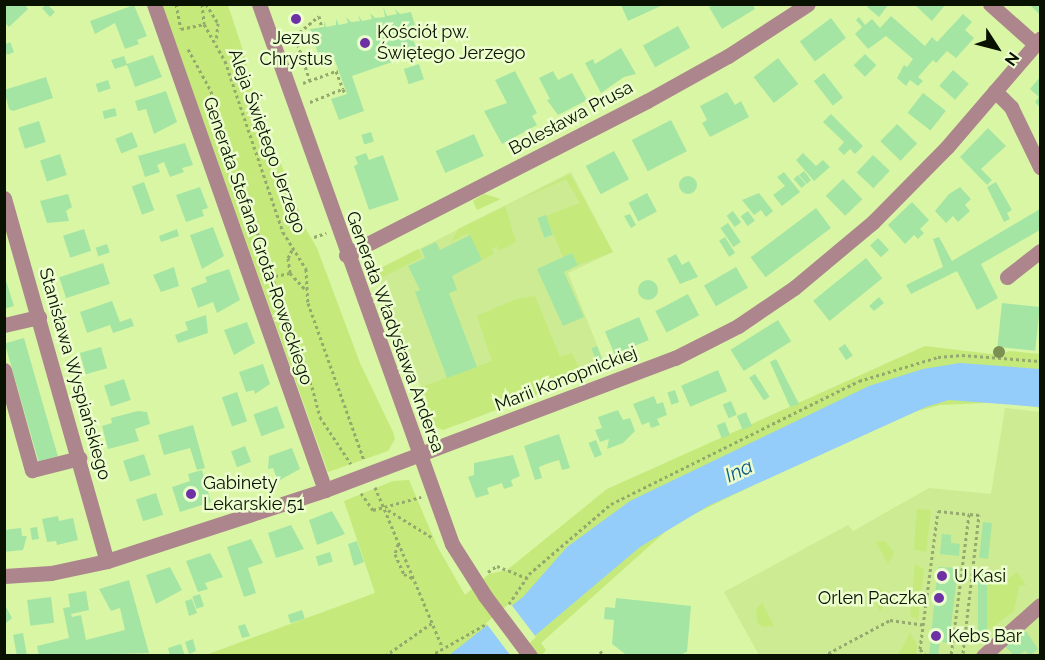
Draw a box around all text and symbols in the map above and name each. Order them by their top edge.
marker: Jezus Chrystus [289,12,303,26]
north arrow [967,18,1027,78]
place label: Kościół pw. Świętego Jerzego [377,22,526,64]
place label: Jezus Chrystus [260,28,332,70]
marker: Kościół pw. Świętego Jerzego [358,36,372,50]
street label: Aleja Świętego Jerzego [223,46,311,236]
text: N [1001,48,1023,69]
street label: Bolesława Prusa [505,76,637,160]
street label: Generała Stefana Grota-Roweckiego [198,94,318,388]
street label: Generała Władysława Andersa [341,208,449,456]
street label: Stanisława Wyspiańskiego [34,265,116,483]
street label: Marii Konopnickiej [492,342,640,416]
water label: Ina [721,454,757,488]
place label: Gabinety Lekarskie 51 [203,473,304,516]
marker: Gabinety Lekarskie 51 [184,487,198,501]
place label: U Kasi [954,565,1006,587]
marker: U Kasi [935,569,949,583]
place label: Orlen Paczka [818,587,927,609]
marker: Orlen Paczka [932,591,946,605]
place label: Kebs Bar [948,625,1022,647]
marker: Kebs Bar [929,629,943,643]

